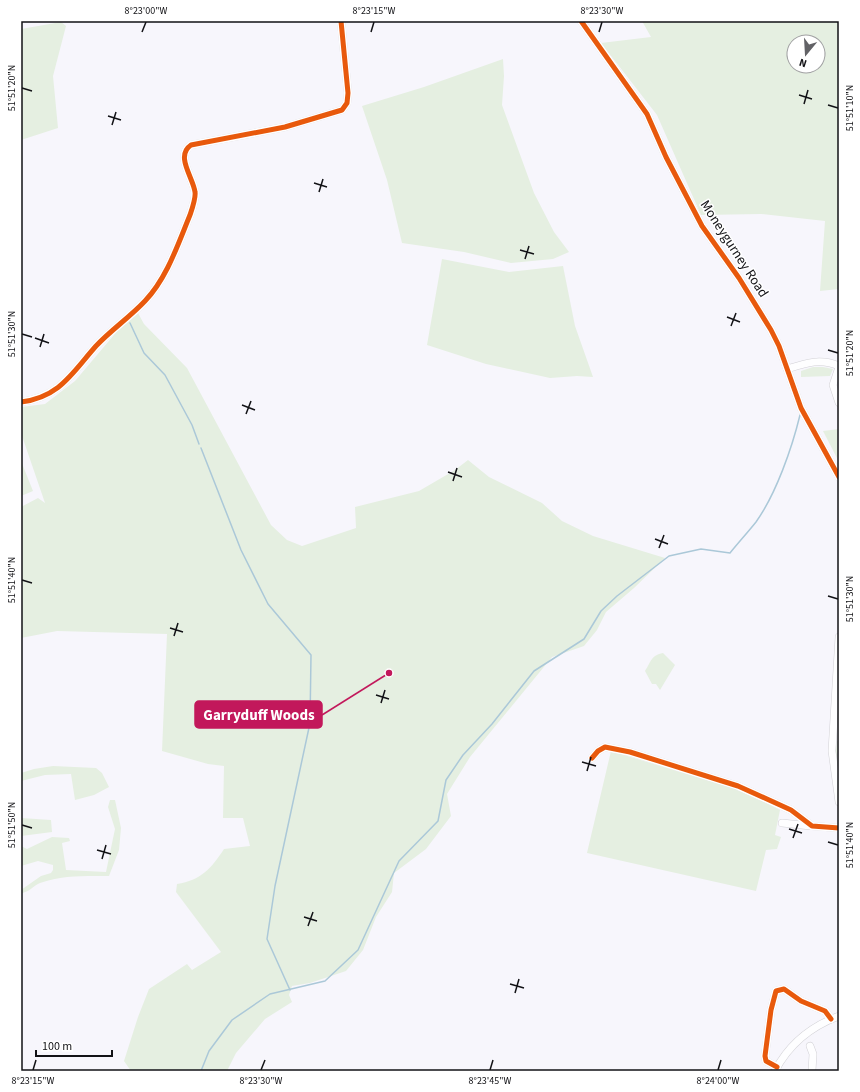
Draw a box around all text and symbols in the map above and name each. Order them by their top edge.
text: 8°23'00"W [125,4,168,18]
text: 8°23'15"W [353,4,396,18]
text: 8°23'30"W [581,4,624,18]
north arrow [786,34,826,74]
text: N [797,55,809,71]
text: 51°51'20"N [5,65,19,111]
text: 51°51'10"N [843,85,857,131]
street label: Moneygurney Road [695,196,773,302]
text: 51°51'30"N [5,311,19,357]
text: 51°51'20"N [843,330,857,376]
text: 51°51'40"N [5,557,19,603]
text: 51°51'30"N [843,576,857,622]
callout: Garryduff Woods [195,701,322,728]
text: Garryduff Woods [203,705,315,726]
text: 51°51'50"N [5,802,19,848]
text: 51°51'40"N [843,822,857,868]
scale bar [36,1032,112,1058]
text: 100 m [42,1038,72,1055]
text: 8°23'15"W [12,1074,55,1088]
text: 8°23'30"W [240,1074,283,1088]
text: 8°23'45"W [469,1074,512,1088]
text: 8°24'00"W [697,1074,740,1088]

